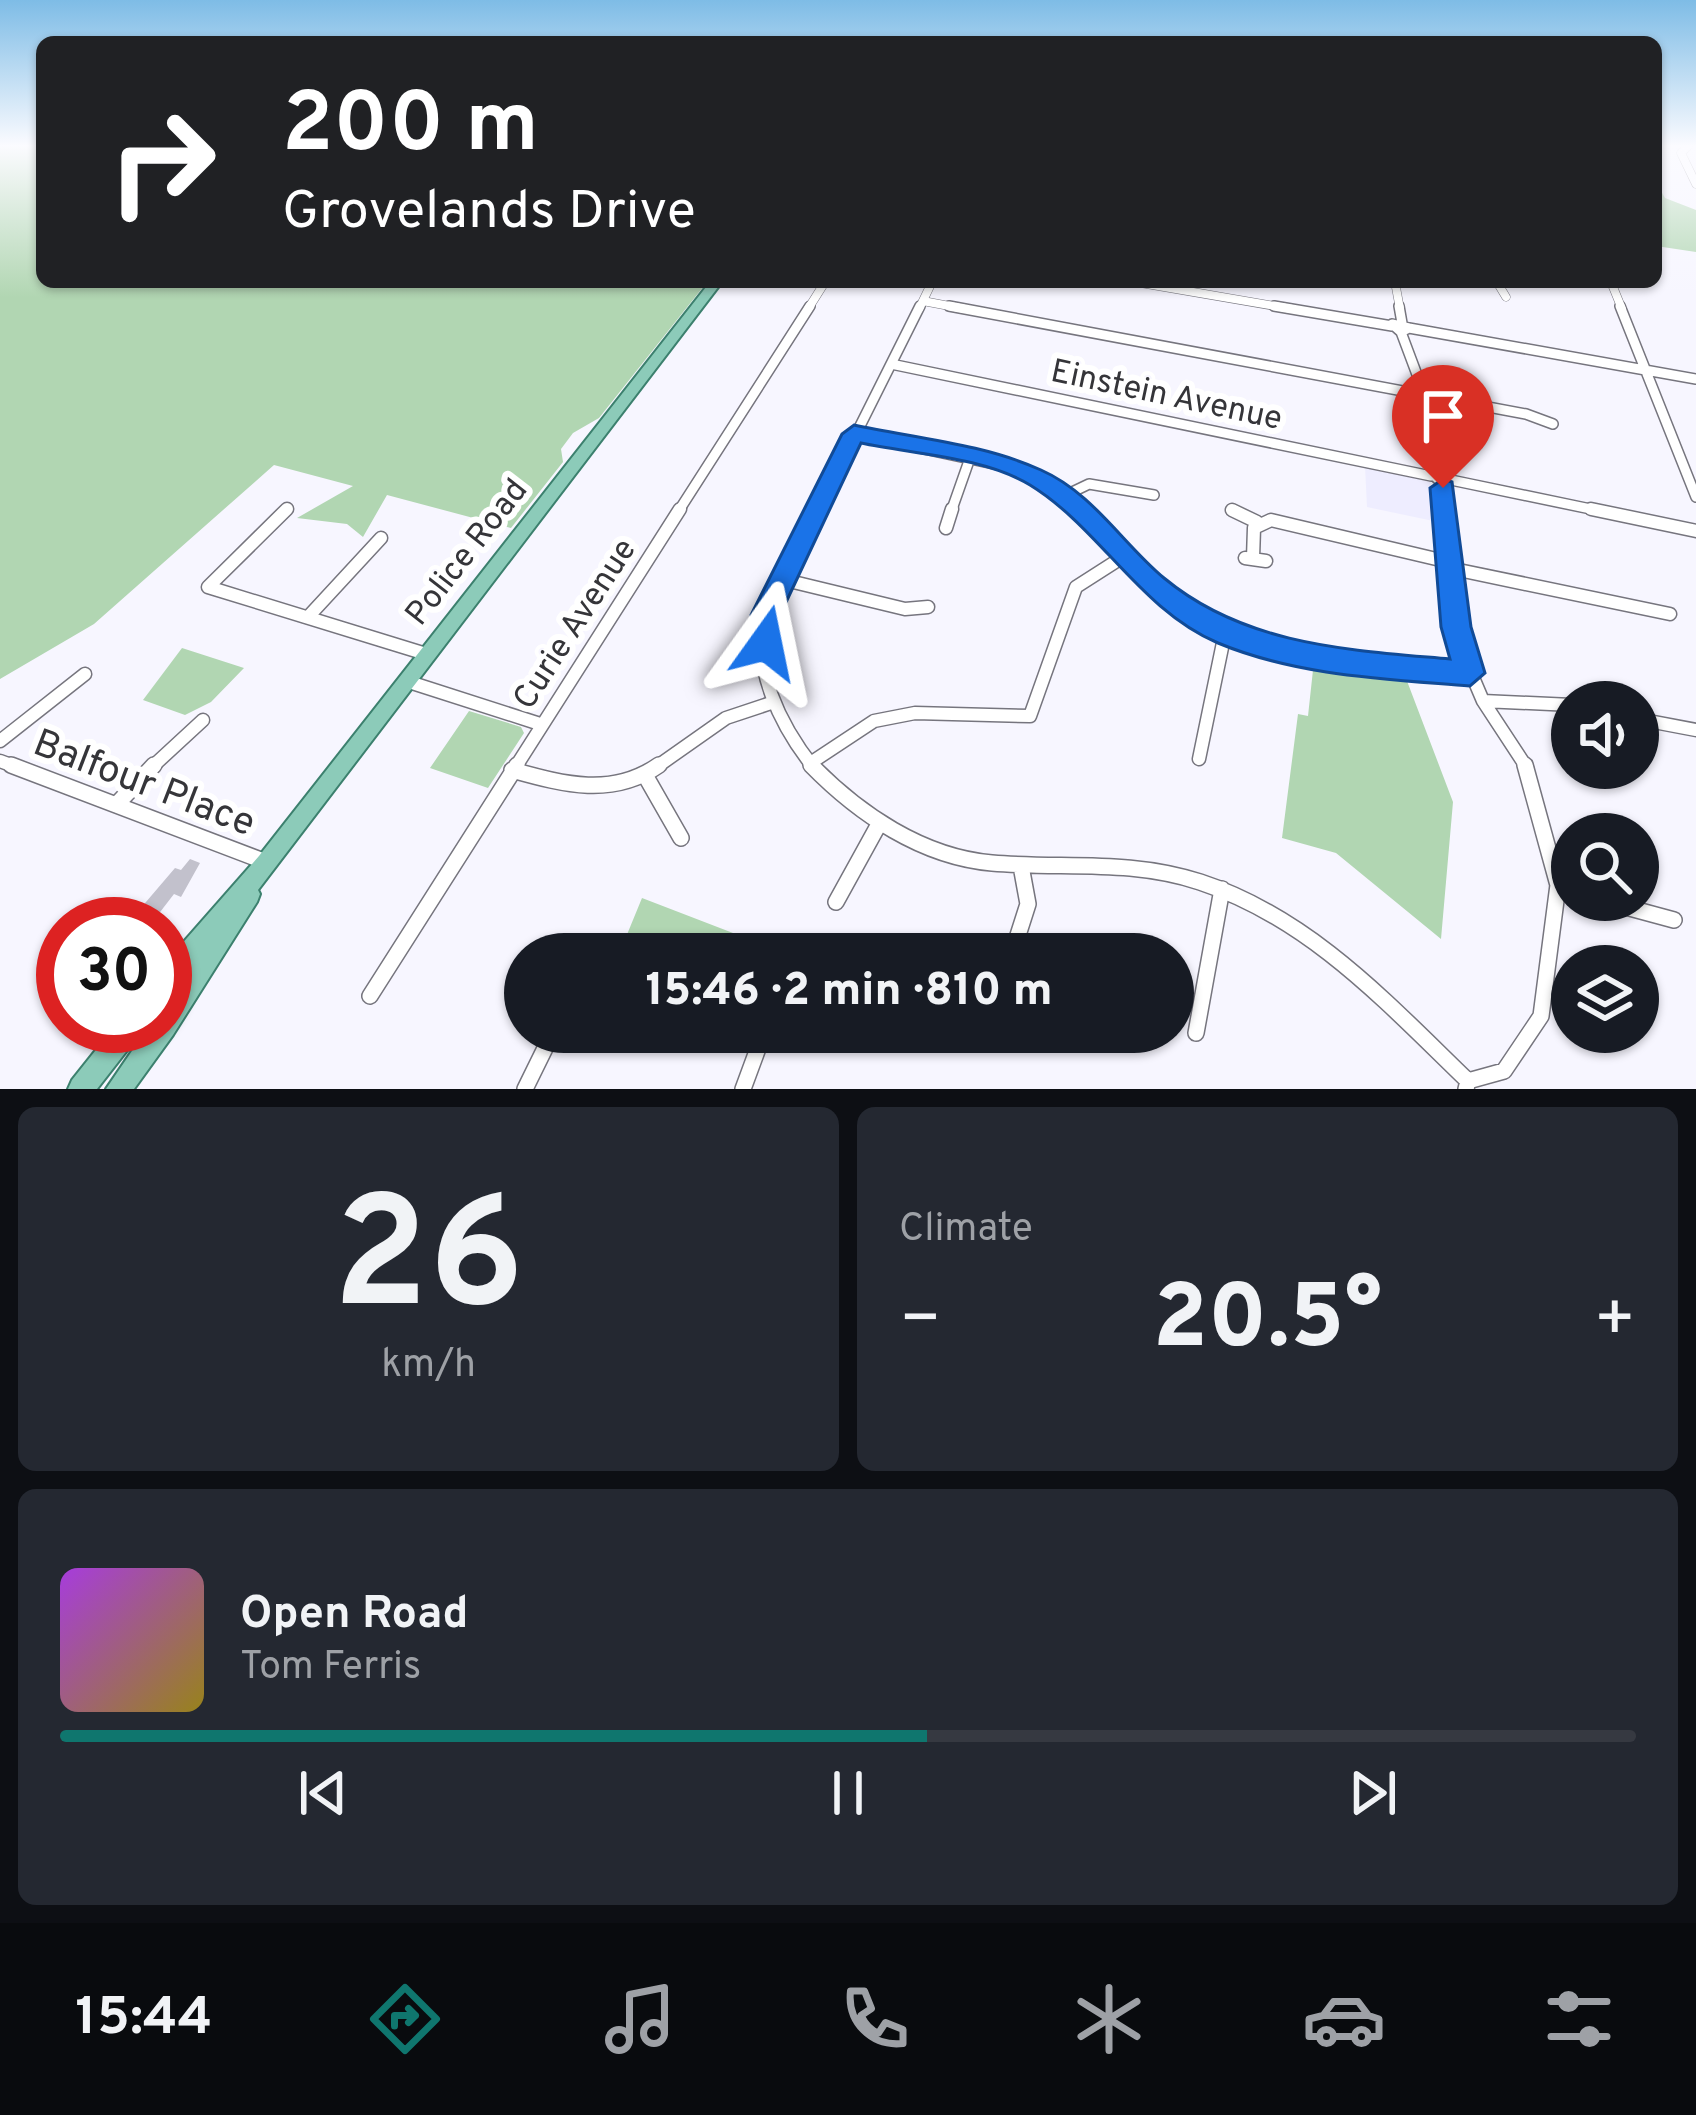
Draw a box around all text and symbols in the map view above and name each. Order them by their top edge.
text: 200 m [282,75,539,181]
icon: right [84,84,240,240]
text: Grovelands Drive [282,179,696,248]
street label: Einstein Avenue [1047,352,1286,442]
pin [1392,365,1494,488]
icon: arrive [1410,383,1476,449]
street label: Police Road [398,472,539,635]
street label: Curie Avenue [505,532,647,719]
position arrow [703,580,829,706]
map controls [1551,681,1659,1053]
button: sound [1551,681,1659,789]
street label: Balfour Place [26,720,261,850]
button: search [1551,813,1659,921]
speed limit sign: 30 [36,897,192,1053]
button: layers [1551,945,1659,1053]
text: 15:46 · 2 min · 810 m [645,964,1053,1021]
text: 26 [333,1165,524,1363]
text: Climate [899,1206,1033,1255]
text: 20.5° [1153,1266,1382,1379]
text: − [899,1281,942,1364]
text: + [1593,1281,1636,1364]
text: km/h [381,1342,476,1391]
text: Open Road [240,1587,468,1644]
text: Tom Ferris [240,1644,421,1693]
icon: previous [290,1760,356,1826]
icon: pause [815,1760,881,1826]
icon: next [1340,1760,1406,1826]
icon: directions [363,1977,447,2061]
icon: music [598,1977,682,2061]
icon: phone [833,1977,917,2061]
icon: climate [1067,1977,1151,2061]
icon: car [1302,1977,1386,2061]
icon: filters [1537,1977,1621,2061]
text: 15:44 [75,1985,212,2054]

